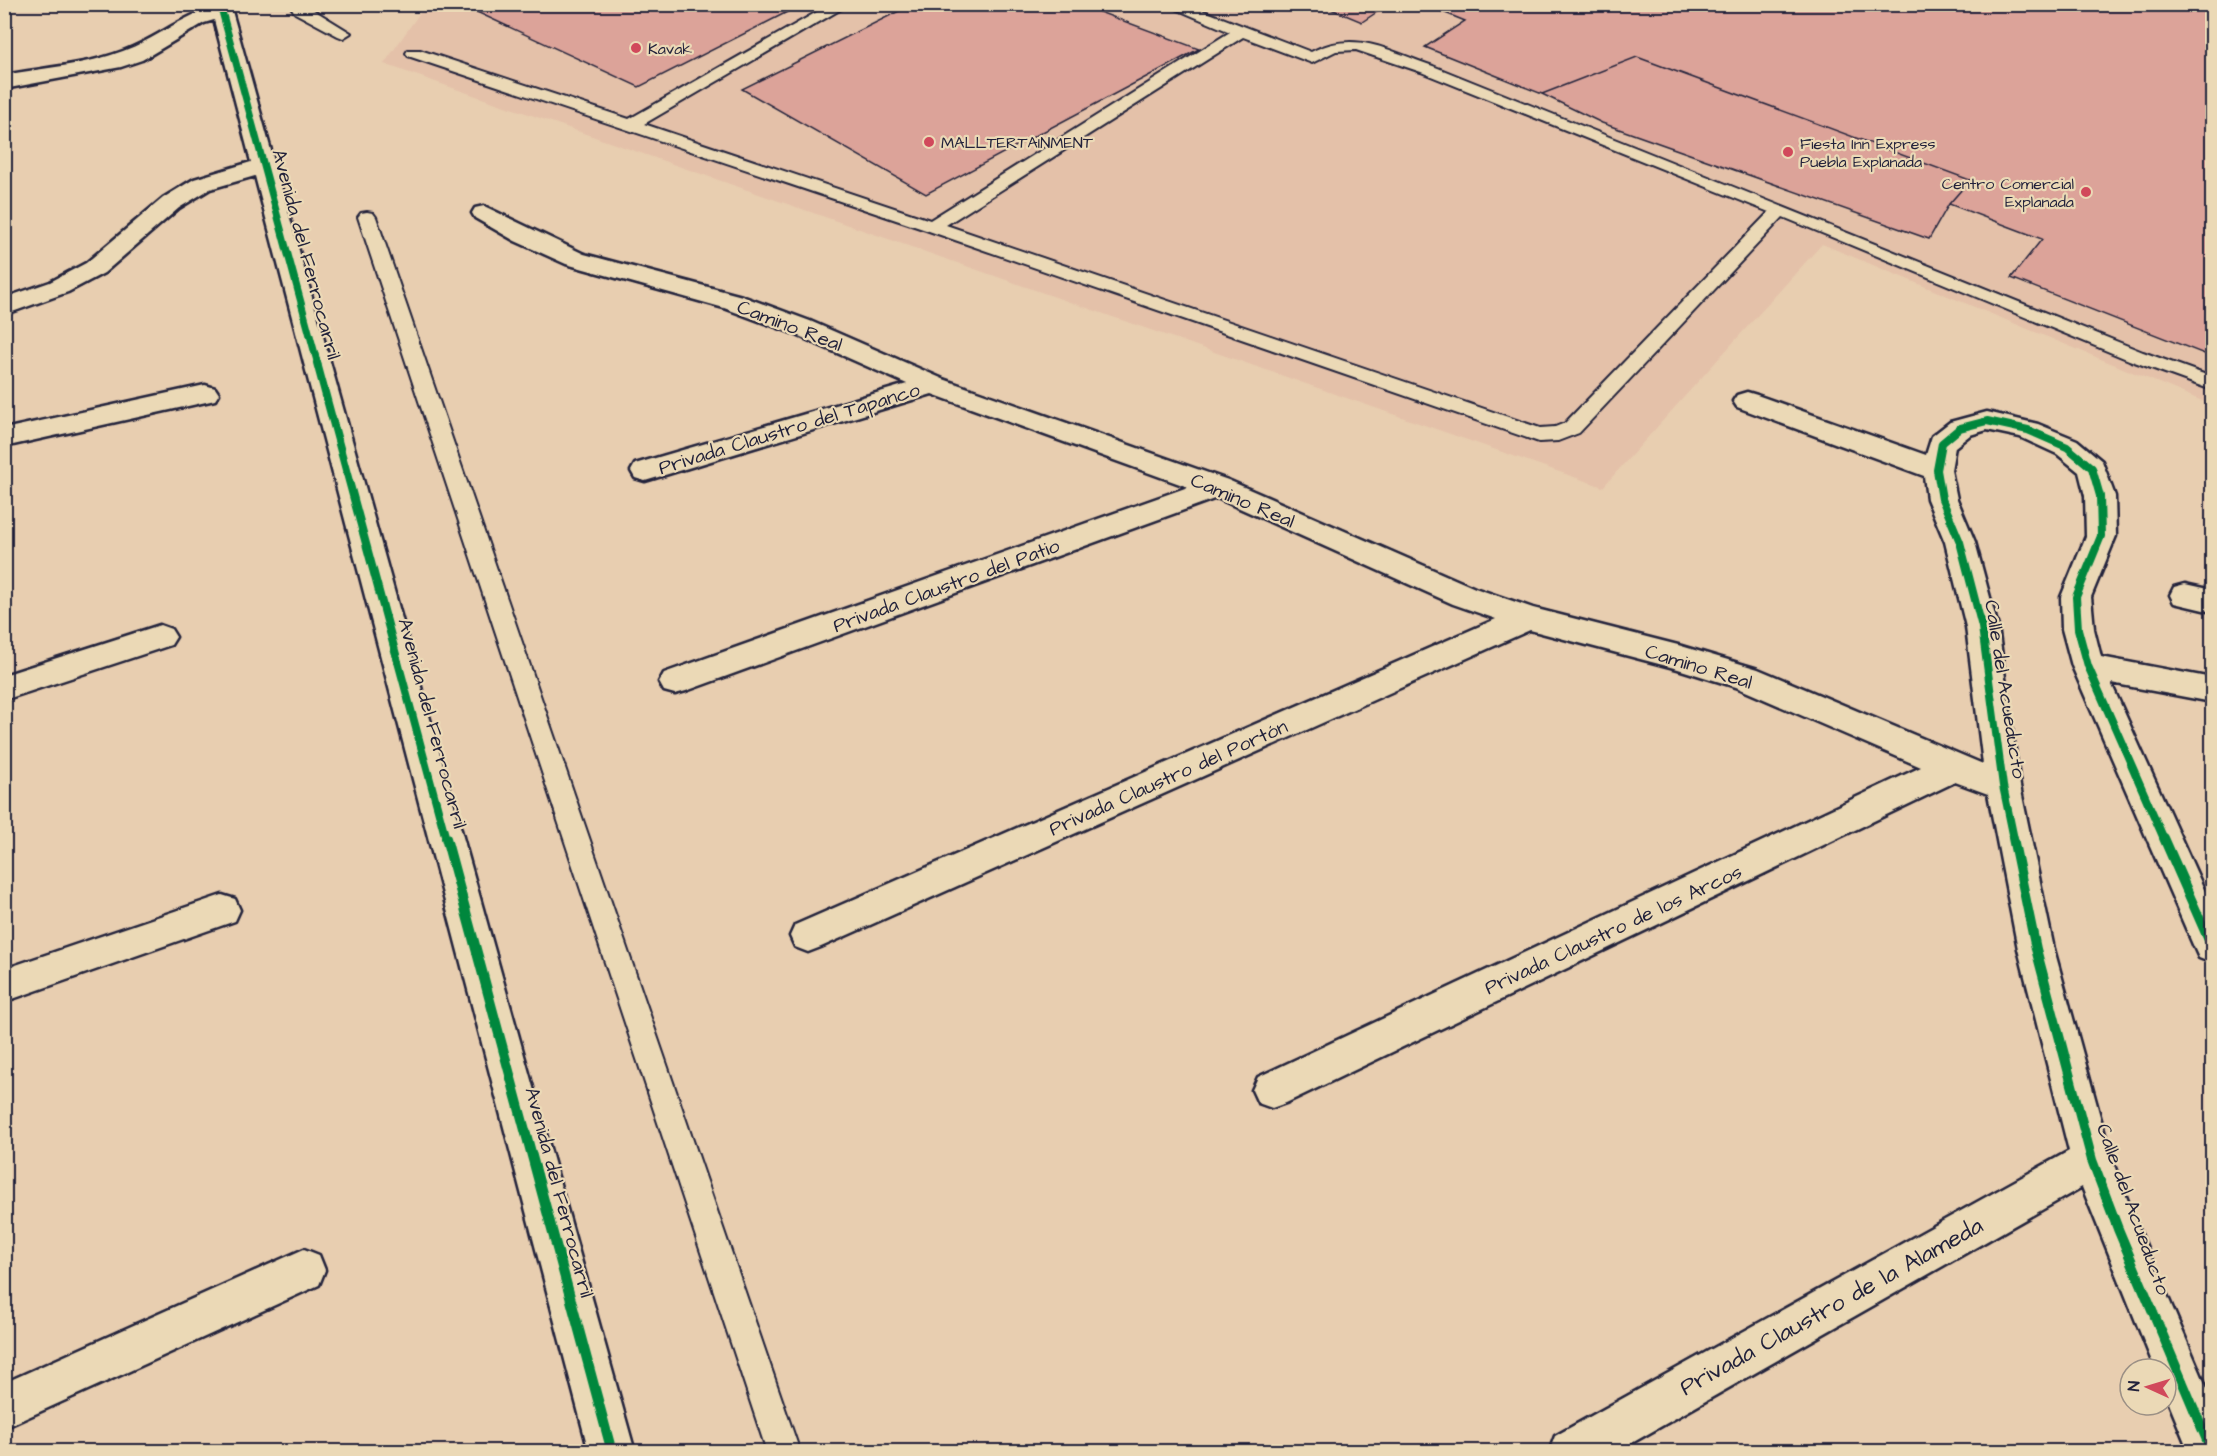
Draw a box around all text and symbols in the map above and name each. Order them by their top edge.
place label: Kavak [648,38,692,60]
marker: Kavak [629,41,643,55]
place label: MALLTERTAINMENT [941,132,1093,154]
place label: Fiesta Inn Express Puebla Explanada [1800,133,1935,173]
marker: MALLTERTAINMENT [922,135,936,149]
marker: Fiesta Inn Express Puebla Explanada [1781,145,1795,159]
street label: Avenida del Ferrocarril [264,146,348,363]
place label: Centro Comercial Explanada [1942,173,2074,213]
marker: Centro Comercial Explanada [2079,185,2093,199]
street label: Camino Real [733,293,846,359]
street label: Privada Claustro del Tapanco [655,376,923,482]
street label: Camino Real [1186,466,1299,535]
street label: Privada Claustro del Patio [829,532,1064,640]
street label: Calle del Acueducto [1977,598,2033,781]
street label: Avenida del Ferrocarril [390,615,474,832]
street label: Camino Real [1642,637,1756,697]
street label: Privada Claustro del Portón [1045,713,1292,843]
street label: Privada Claustro de los Arcos [1480,858,1747,1002]
street label: Avenida del Ferrocarril [517,1084,601,1301]
street label: Calle del Acueducto [2089,1120,2177,1299]
street label: Privada Claustro de la Alameda [1674,1209,1989,1405]
north arrow [2118,1357,2178,1417]
text: N [2123,1380,2145,1392]

